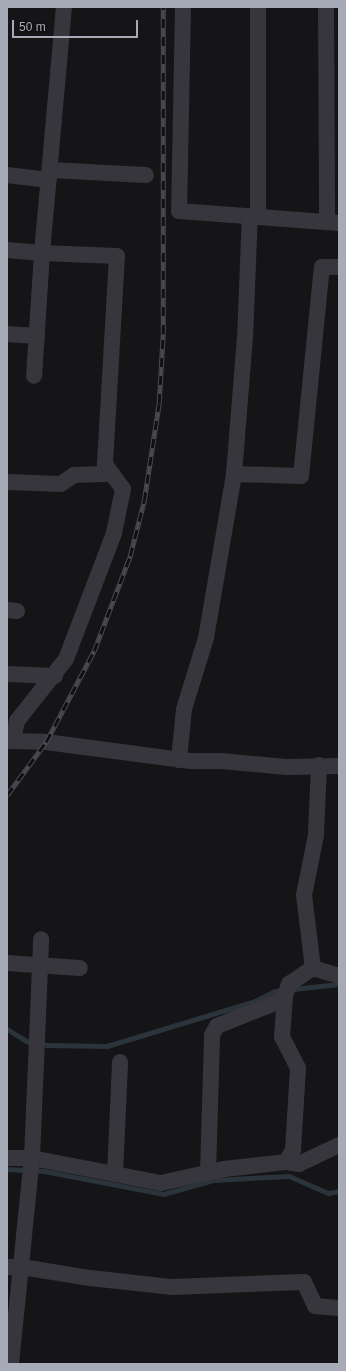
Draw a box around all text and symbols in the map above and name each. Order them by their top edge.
scale bar [14,12,140,38]
text: 50 m [19,20,46,34]

